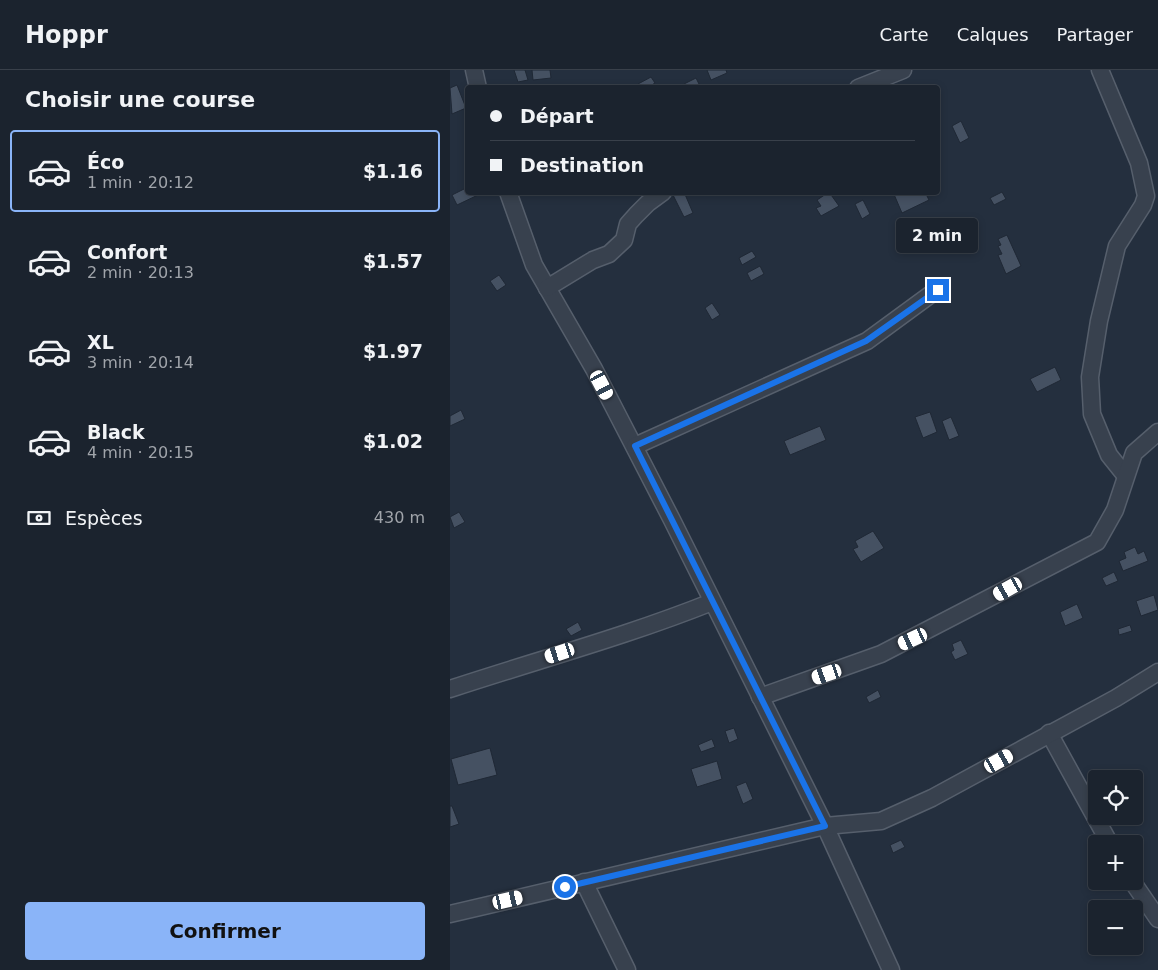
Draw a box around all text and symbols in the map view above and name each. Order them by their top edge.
text: Hoppr [25,21,108,49]
text: Carte [880,24,929,45]
text: Calques [957,24,1029,45]
text: Partager [1057,24,1133,45]
text: Choisir une course [25,87,255,112]
text: Départ [520,105,594,127]
icon: car [27,149,72,194]
text: Éco [87,151,124,173]
text: Destination [520,154,644,176]
text: $1.16 [363,160,423,182]
text: 1 min · 20:12 [87,173,194,192]
callout: 2 min [897,218,979,252]
text: 2 min [912,226,962,245]
icon: car [27,239,72,284]
text: Confort [87,241,167,263]
text: $1.57 [363,250,423,272]
text: 2 min · 20:13 [87,263,194,282]
route end [927,279,949,301]
icon: car [27,329,72,374]
text: XL [87,331,114,353]
text: $1.97 [363,340,423,362]
text: 3 min · 20:14 [87,353,194,372]
car [588,368,615,402]
icon: car [27,419,72,464]
text: Black [87,421,145,443]
text: $1.02 [363,430,423,452]
text: 4 min · 20:15 [87,443,194,462]
icon: cash [25,504,53,532]
text: Espèces [65,507,143,529]
text: 430 m [374,508,425,527]
car [991,575,1024,603]
car [896,626,929,652]
car [543,641,576,665]
car [810,662,843,686]
car [982,747,1015,775]
map controls [1088,770,1143,955]
button: locate [1088,770,1143,825]
button: + [1088,835,1143,890]
route start [554,876,576,898]
car [491,889,524,911]
button: − [1088,900,1143,955]
button: Confirmer [25,902,425,960]

